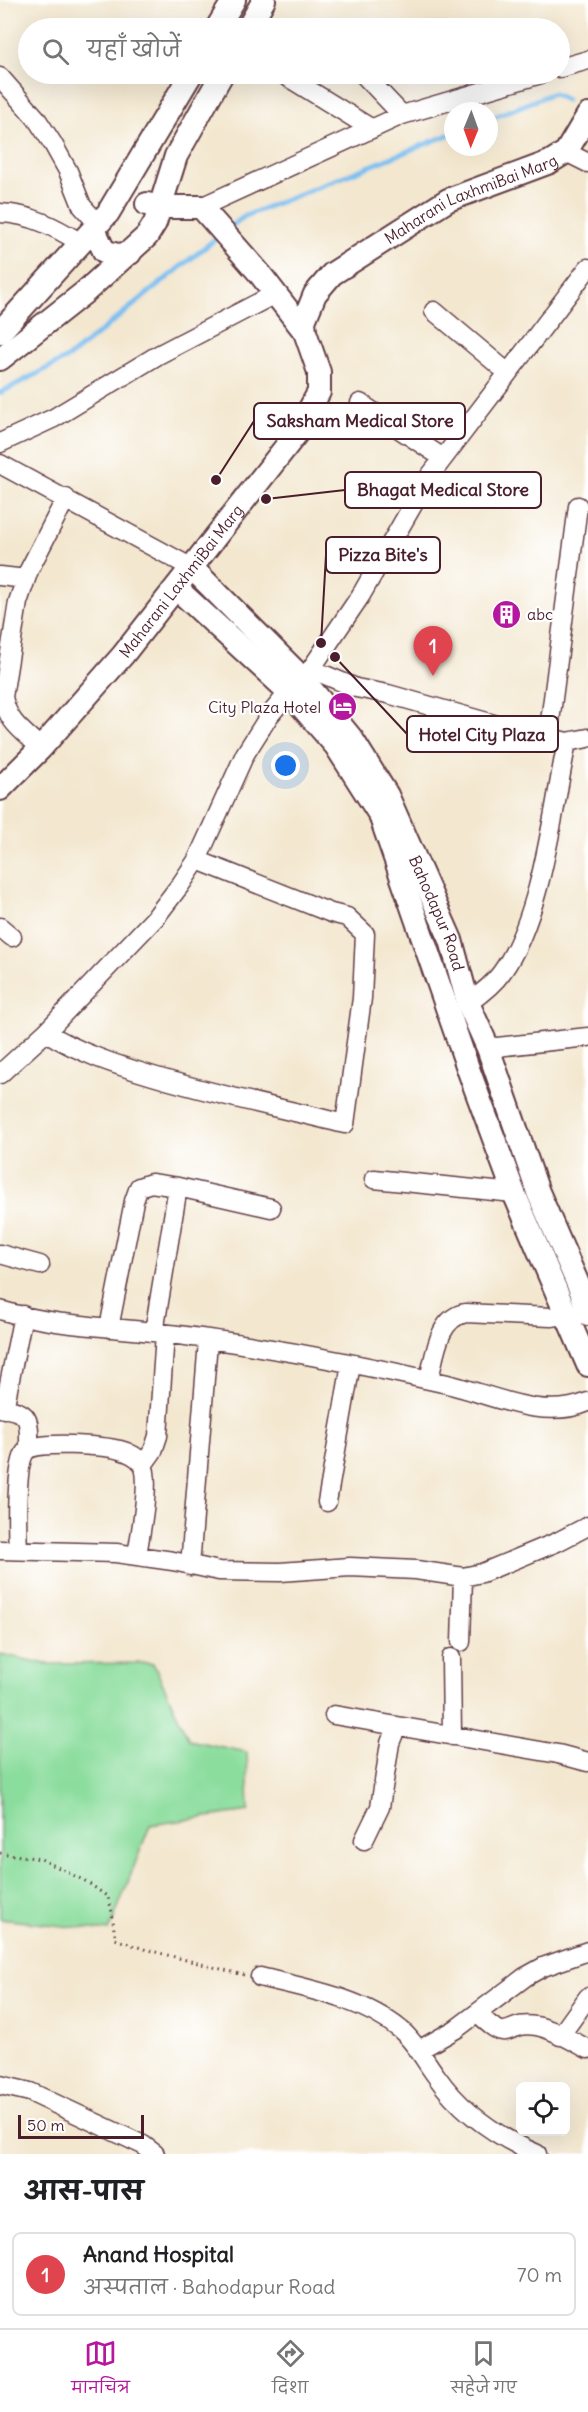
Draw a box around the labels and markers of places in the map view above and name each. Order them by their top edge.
callout: Saksham Medical Store [254,403,465,439]
callout: Bhagat Medical Store [345,472,541,508]
callout: Pizza Bite's [326,537,440,573]
building icon: abc [490,598,522,630]
place label: abc [527,604,553,624]
pin: 1 [414,626,452,676]
hotel icon: City Plaza Hotel [326,691,358,723]
place label: City Plaza Hotel [208,697,321,717]
callout: Hotel City Plaza [407,716,558,752]

